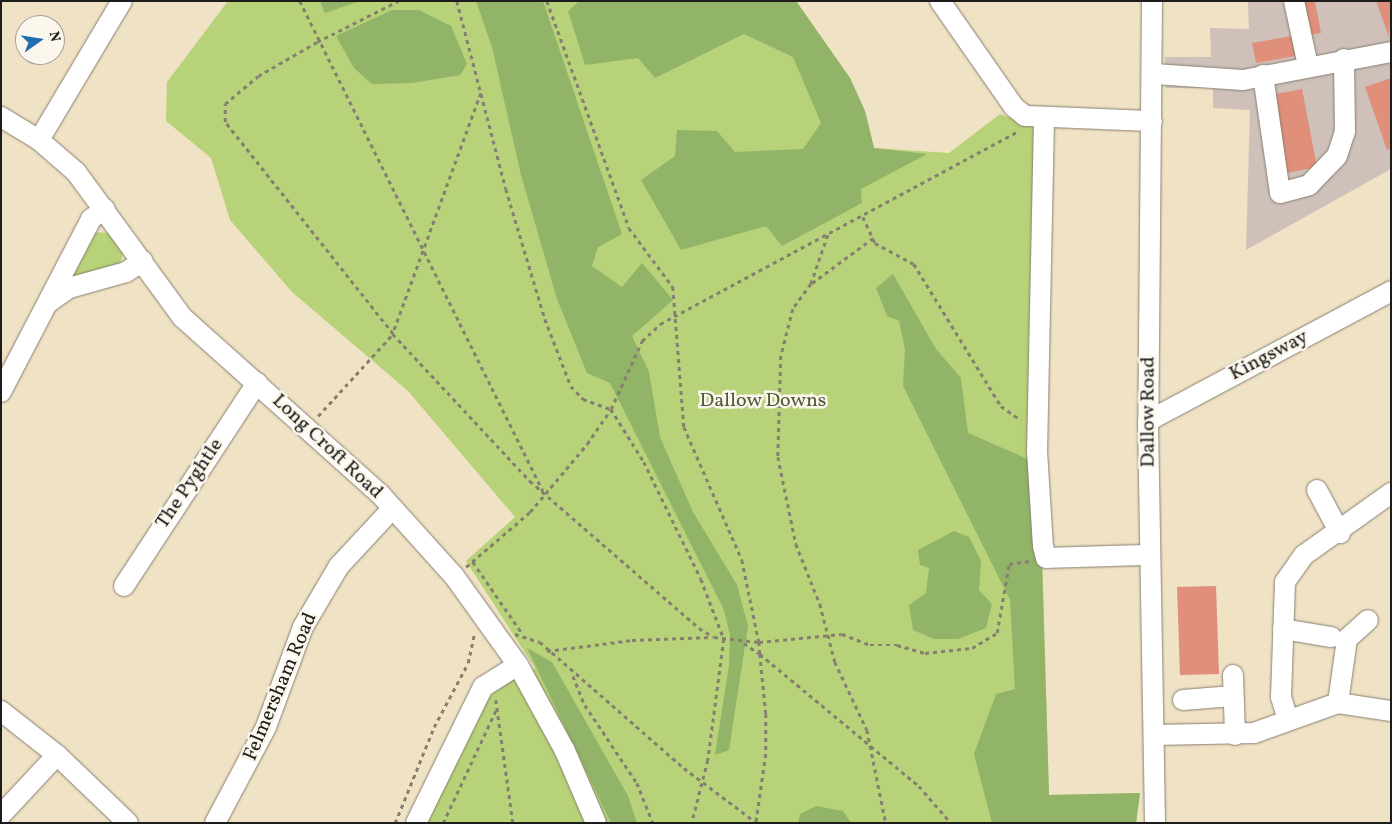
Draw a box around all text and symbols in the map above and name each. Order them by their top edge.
north arrow [15,15,65,65]
text: N [44,30,65,44]
street label: Kingsway [1226,325,1312,387]
street label: Dallow Road [1137,356,1161,468]
street label: Long Croft Road [267,389,387,505]
park label: Dallow Downs [699,389,827,413]
street label: The Pyghtle [151,434,229,534]
street label: Felmersham Road [239,609,323,765]

